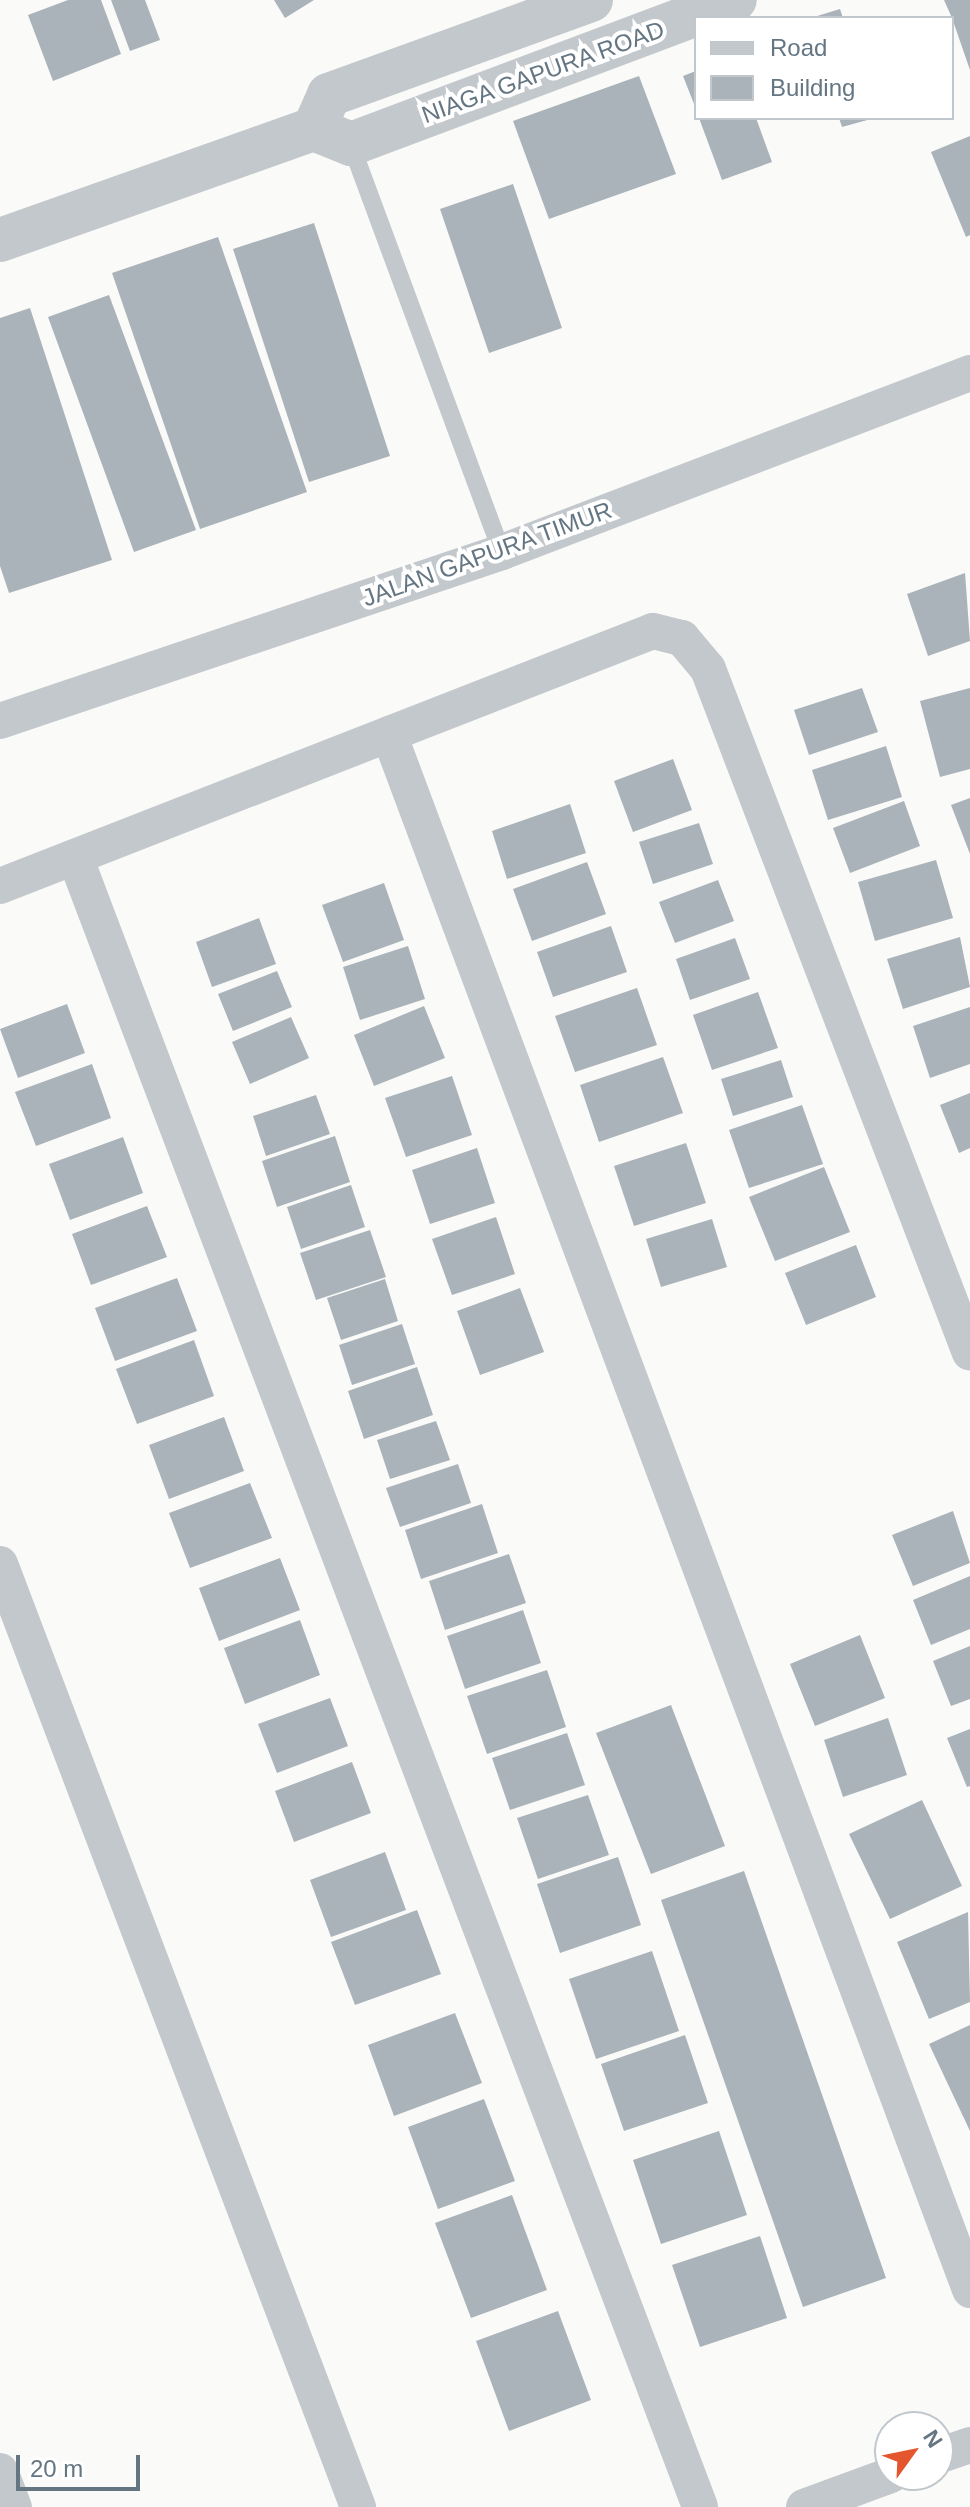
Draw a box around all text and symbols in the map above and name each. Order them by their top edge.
street label: NIAGA GAPURA ROAD [417,14,669,130]
legend [694,16,954,120]
text: Road [770,34,827,61]
text: Building [770,74,855,101]
street label: JALAN GAPURA TIMUR [357,495,617,613]
north arrow [874,2411,954,2491]
text: N [918,2425,948,2452]
scale bar [20,2439,144,2489]
text: 20 m [30,2455,83,2482]

